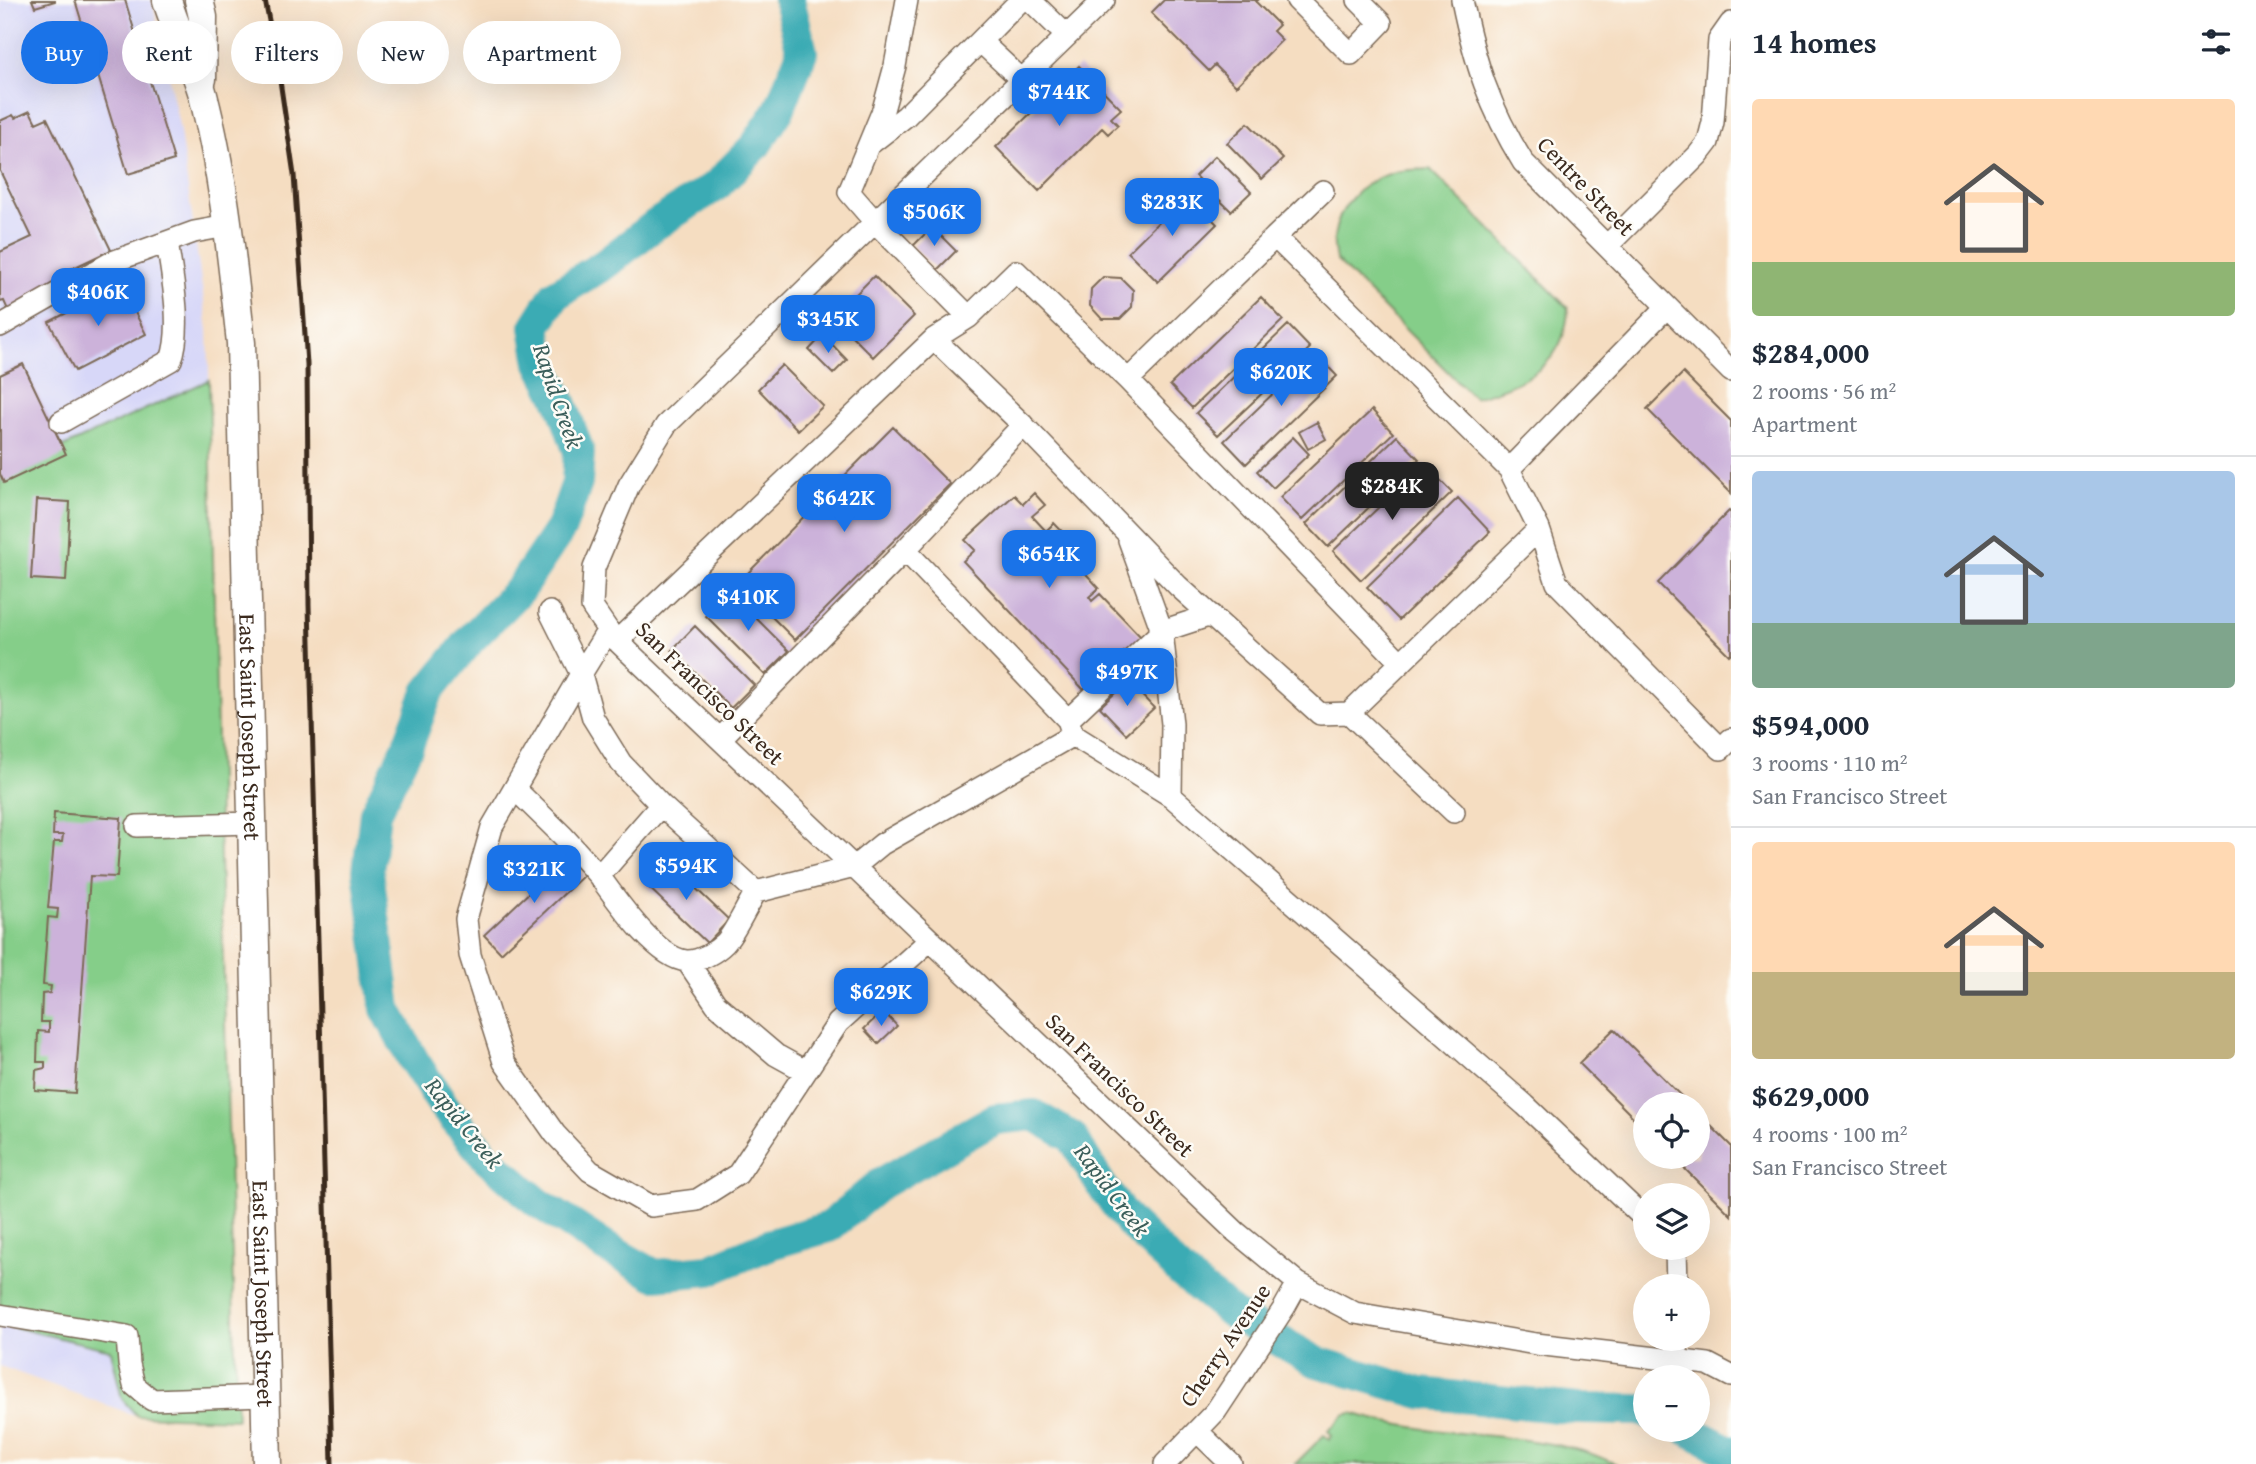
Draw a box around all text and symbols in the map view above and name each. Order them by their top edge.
text: 14 homes [1752,20,1877,64]
chip: Buy [21,21,108,84]
chip: Rent [122,21,217,84]
chip: Filters [231,21,343,84]
chip: New [357,21,449,84]
chip: Apartment [463,21,621,84]
icon: filters [2197,23,2235,61]
pin: $744K [1010,68,1108,128]
text: $744K [1028,74,1090,107]
street label: Centre Street [1530,128,1643,243]
icon: home [1931,145,2057,271]
pin: $283K [1123,178,1221,238]
text: $283K [1141,184,1203,217]
pin: $506K [885,188,983,248]
text: $506K [903,194,965,227]
pin: $406K [49,268,147,328]
text: $406K [67,274,129,307]
pin: $345K [779,296,877,355]
text: $345K [797,301,859,334]
text: $284,000 [1752,330,1869,374]
water label: Rapid Creek [524,338,593,453]
pin: $620K [1232,348,1330,408]
text: $620K [1250,354,1312,387]
text: 2 rooms · 56 m² [1752,374,1896,407]
text: Apartment [1752,407,1857,440]
pin: $284K [1343,462,1441,522]
text: $284K [1361,468,1423,501]
pin: $642K [795,475,893,534]
text: $642K [813,480,875,513]
icon: home [1931,517,2057,643]
pin: $654K [1000,530,1098,590]
text: $654K [1018,536,1080,569]
pin: $410K [699,574,797,633]
text: $410K [717,579,779,612]
street label: East Saint Joseph Street [231,613,270,841]
street label: San Francisco Street [629,613,792,772]
pin: $497K [1078,648,1176,708]
text: $497K [1096,654,1158,687]
text: $594,000 [1752,702,1869,746]
text: 3 rooms · 110 m² [1752,746,1907,779]
text: San Francisco Street [1752,779,1947,812]
pin: $594K [637,842,735,902]
pin: $321K [485,846,583,905]
text: $594K [655,848,717,881]
text: $321K [503,851,565,884]
icon: home [1931,888,2057,1014]
pin: $629K [832,968,930,1028]
text: $629K [850,974,912,1007]
street label: San Francisco Street [1039,1005,1202,1164]
water label: Rapid Creek [416,1069,512,1176]
text: $629,000 [1752,1073,1869,1117]
map controls [1633,1092,1710,1442]
button: locate [1633,1092,1710,1169]
text: 4 rooms · 100 m² [1752,1117,1907,1150]
water label: Rapid Creek [1065,1135,1159,1244]
text: San Francisco Street [1752,1150,1947,1183]
street label: East Saint Joseph Street [244,1180,283,1408]
button: layers [1633,1183,1710,1260]
button: + [1633,1274,1710,1351]
street label: Cherry Avenue [1171,1276,1278,1413]
button: − [1633,1365,1710,1442]

